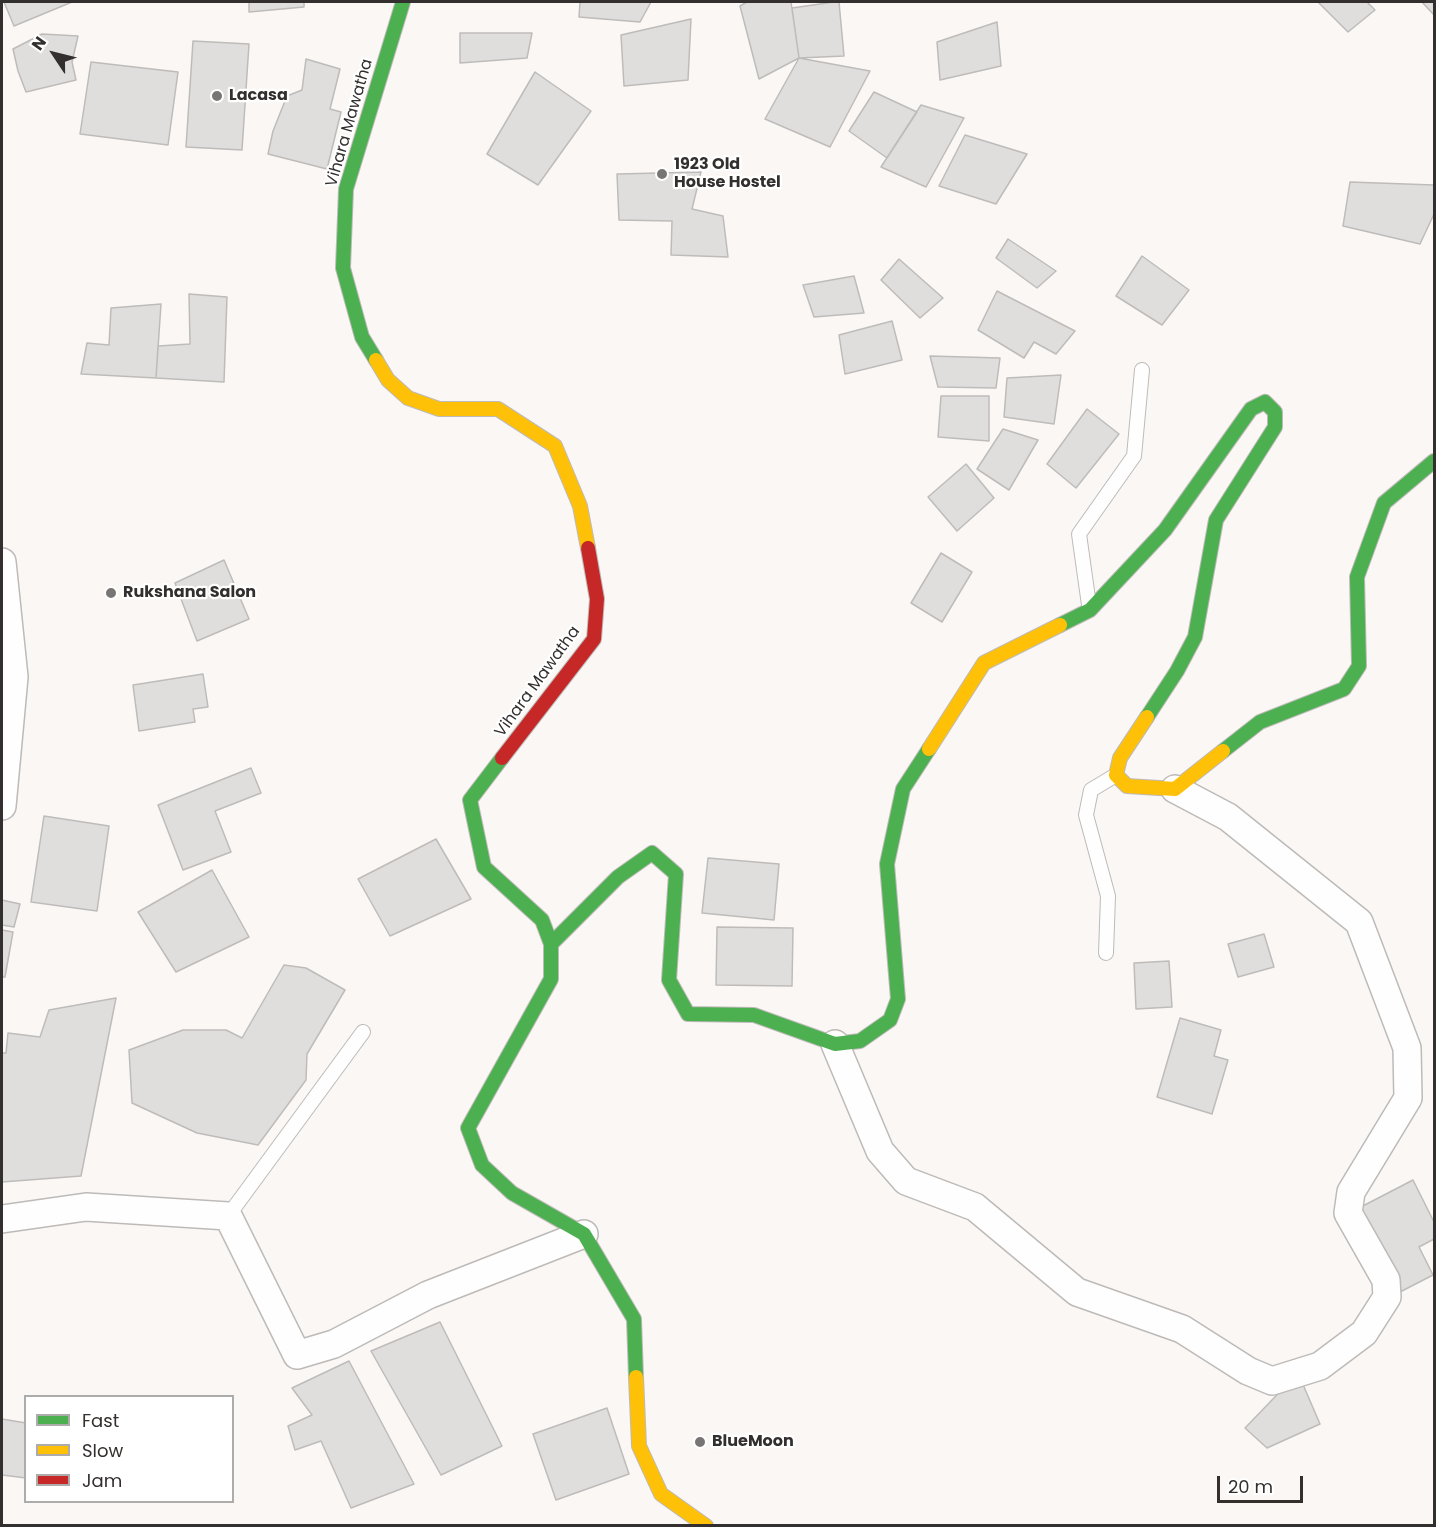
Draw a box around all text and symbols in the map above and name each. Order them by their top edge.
north arrow [24,24,84,84]
text: N [26,32,52,55]
street label: Vihara Mawatha [323,57,377,189]
place label: Lacasa [229,86,288,106]
marker: Lacasa [210,89,224,103]
place label: 1923 Old House Hostel [674,155,781,193]
marker: 1923 Old House Hostel [655,167,669,181]
place label: Rukshana Salon [123,583,256,603]
marker: Rukshana Salon [104,586,118,600]
street label: Vihara Mawatha [491,623,585,741]
legend [24,1395,234,1503]
text: Fast [82,1408,119,1433]
place label: BlueMoon [712,1432,794,1452]
marker: BlueMoon [693,1435,707,1449]
text: Slow [82,1438,123,1463]
scale bar [1220,1464,1306,1502]
text: Jam [82,1468,122,1493]
text: 20 m [1228,1474,1273,1499]

